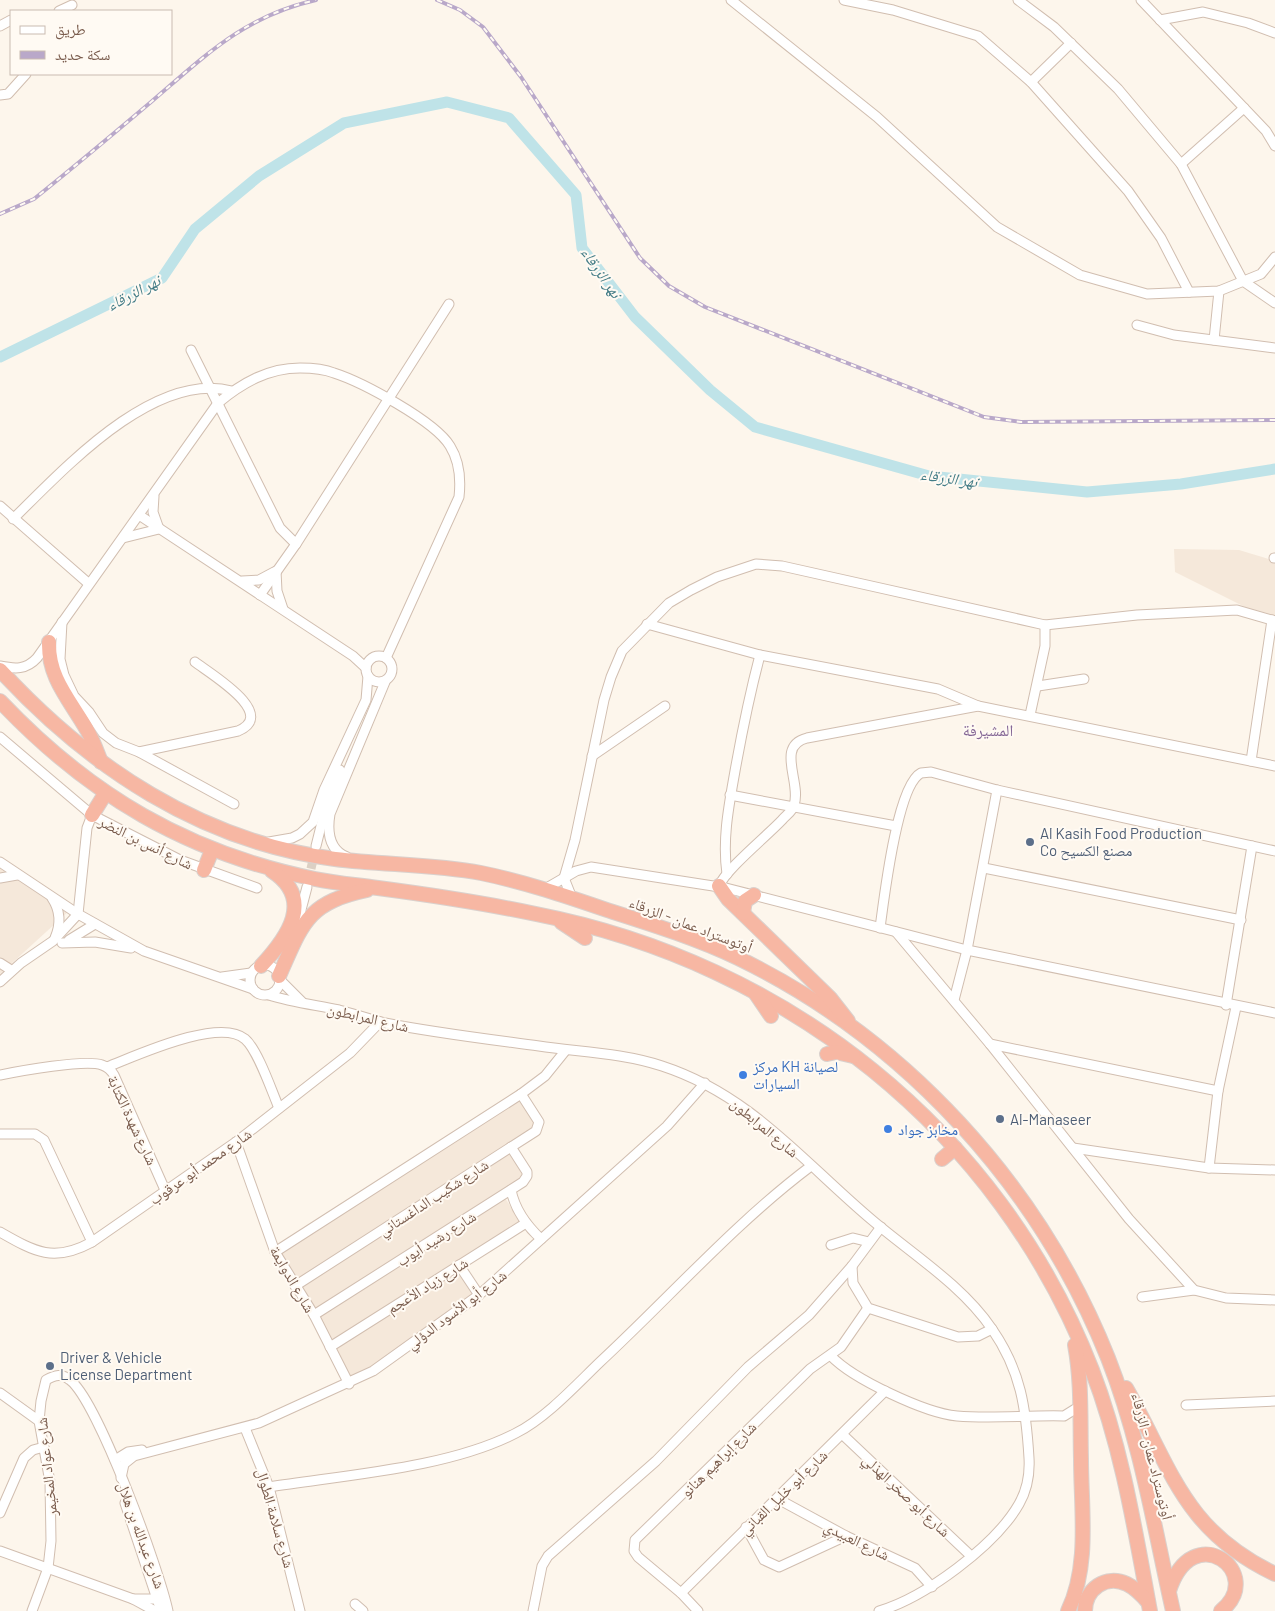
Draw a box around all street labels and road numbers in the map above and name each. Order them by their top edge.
street label: شارع أنس بن النضر [94,811,196,874]
street label: أوتوستراد عمان - الزرقاء [626,892,755,958]
street label: شارع المرابطون [325,999,411,1037]
street label: شارع شهدة الكتابة [103,1072,162,1169]
street label: شارع المرابطون [726,1093,803,1162]
street label: شارع محمد أبو عرقوب [145,1124,256,1210]
street label: شارع شكيب الداغستاني [375,1155,494,1242]
street label: شارع رشيد أيوب [393,1206,480,1271]
street label: شارع الدوايمة [265,1242,319,1317]
street label: شارع زياد الأعجم [383,1253,472,1319]
street label: شارع أبو الأسود الدؤلي [402,1265,512,1356]
street label: أوتوستراد عمان - الزرقاء [1127,1391,1178,1522]
street label: شارع عواد المخيمر [32,1416,62,1518]
street label: شارع إبراهيم هنانو [676,1417,761,1502]
street label: شارع أبو خليل القباني [735,1446,833,1541]
street label: شارع أبو صخر الهذلي [857,1450,955,1543]
street label: شارع سلامة الطوال [251,1466,299,1571]
street label: شارع عبدالله بن هلال [112,1479,170,1592]
street label: شارع العبيدي [820,1516,893,1567]

